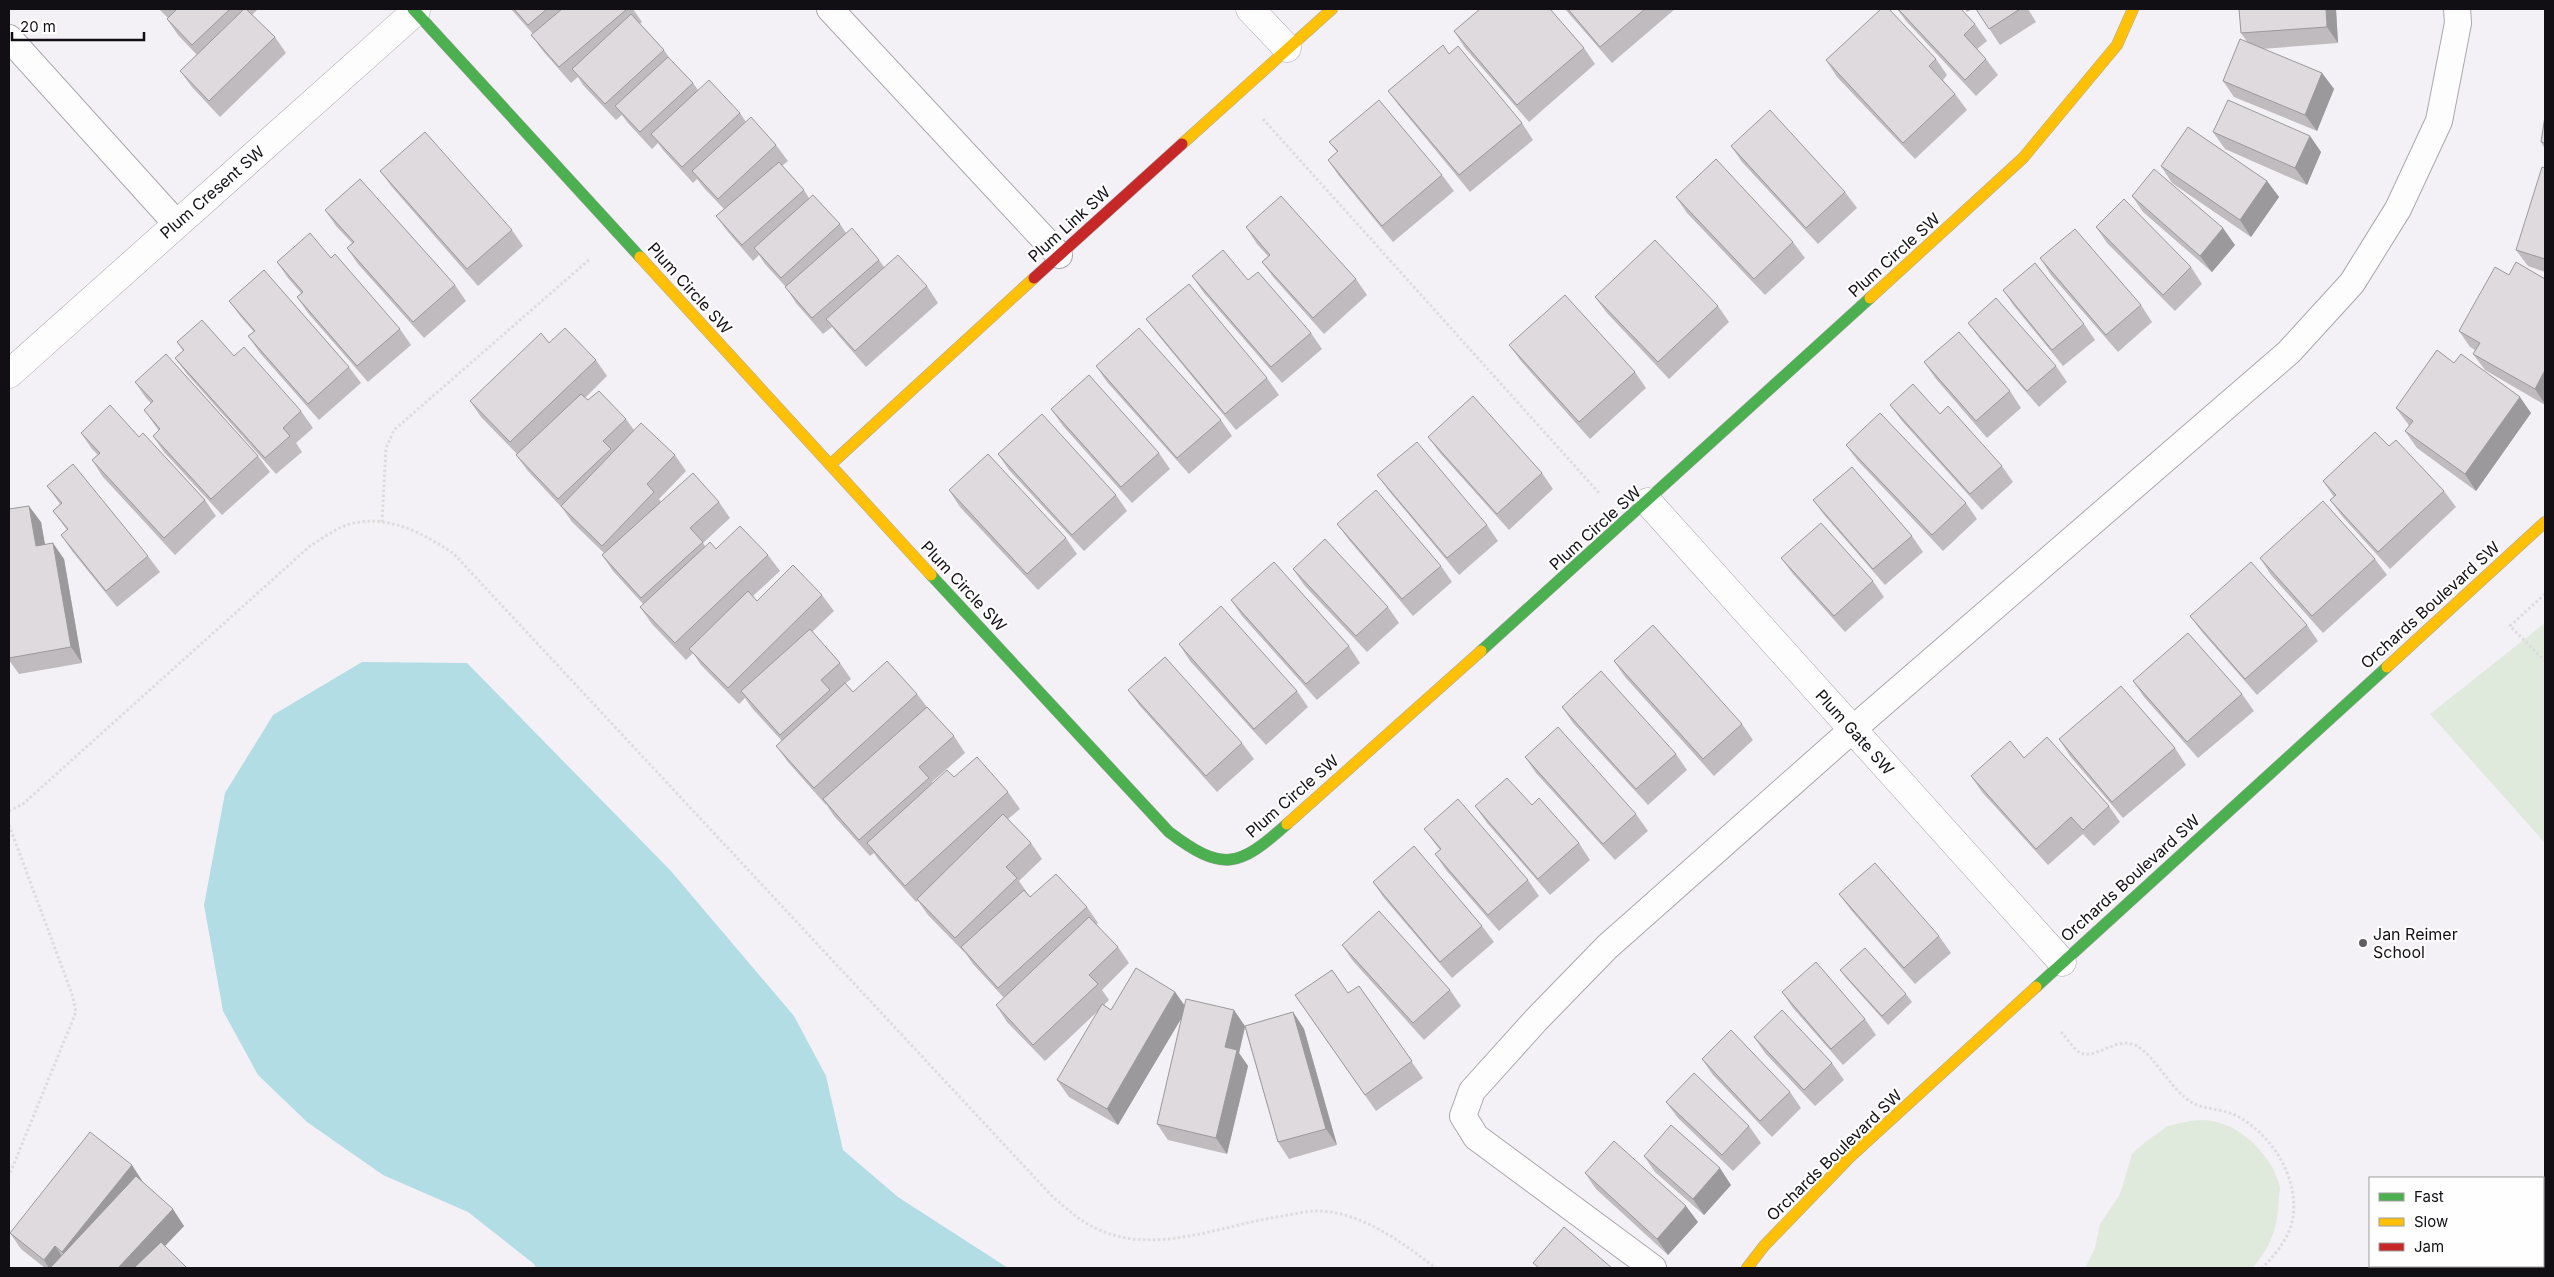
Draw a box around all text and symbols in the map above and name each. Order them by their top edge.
scale bar [12,10,145,42]
text: 20 m [20,17,56,36]
street label: Plum Cresent SW [156,141,268,243]
street label: Plum Link SW [1024,182,1114,266]
street label: Plum Circle SW [1844,209,1944,301]
street label: Plum Circle SW [644,238,736,338]
street label: Plum Circle SW [1545,482,1645,574]
street label: Plum Circle SW [917,537,1011,636]
street label: Orchards Boulevard SW [2356,537,2504,673]
street label: Plum Gate SW [1811,685,1899,779]
street label: Plum Circle SW [1242,750,1343,842]
street label: Orchards Boulevard SW [2056,810,2204,946]
place label: Jan Reimer School [2373,924,2458,962]
marker: Jan Reimer School [2357,937,2369,949]
street label: Orchards Boulevard SW [1762,1085,1906,1225]
legend [2369,1177,2544,1267]
text: Fast [2414,1187,2444,1206]
text: Slow [2414,1212,2448,1231]
text: Jam [2414,1237,2444,1256]

